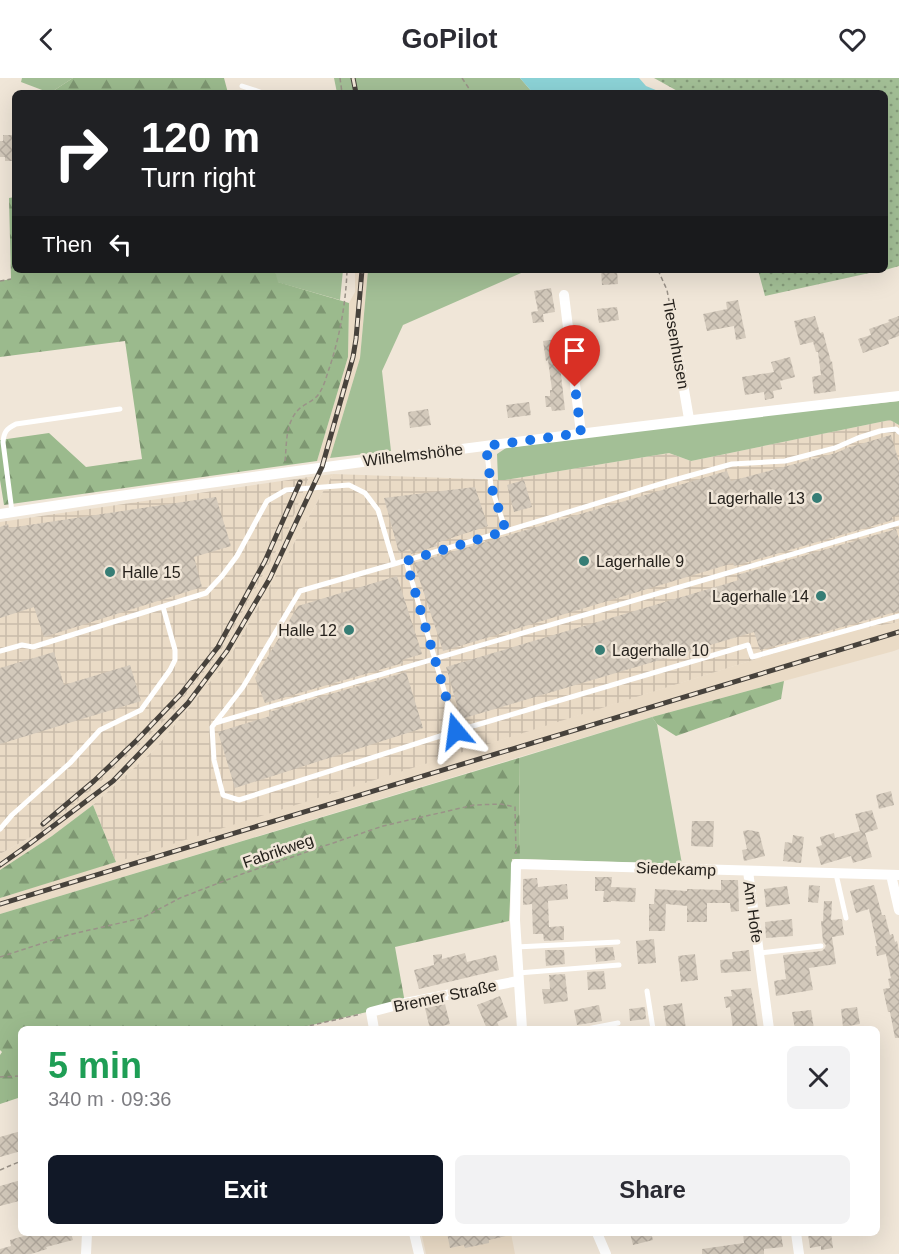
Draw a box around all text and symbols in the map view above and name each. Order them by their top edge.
icon: back [30,23,63,56]
icon: heart [836,23,869,56]
text: GoPilot [402,24,498,54]
icon: right [42,114,120,192]
text: 120 m [141,114,260,161]
text: Turn right [141,163,256,193]
icon: left [104,228,137,261]
text: Then [42,232,92,257]
street label: Tiesenhusen [660,298,692,390]
pin [549,325,600,387]
icon: arrive [558,334,591,367]
street label: Wilhelmshöhe [362,440,464,470]
place label: Lagerhalle 13 [708,490,805,507]
marker: Lagerhalle 13 [810,491,824,505]
place label: Lagerhalle 9 [596,553,684,570]
marker: Lagerhalle 9 [577,554,591,568]
place label: Halle 15 [122,564,181,581]
marker: Halle 15 [103,565,117,579]
place label: Lagerhalle 14 [712,588,809,605]
marker: Lagerhalle 14 [814,589,828,603]
place label: Halle 12 [278,622,337,639]
marker: Halle 12 [342,623,356,637]
place label: Lagerhalle 10 [612,642,709,659]
marker: Lagerhalle 10 [593,643,607,657]
position arrow [424,699,488,763]
street label: Fabrikweg [240,831,316,871]
street label: Siedekamp [636,859,716,879]
street label: Am Hofe [740,880,766,944]
street label: Bremer Straße [392,977,498,1015]
text: 5 min [48,1045,142,1086]
button: close [787,1046,850,1109]
text: 340 m · 09:36 [48,1088,171,1110]
button: Exit [48,1155,443,1224]
button: Share [455,1155,850,1224]

